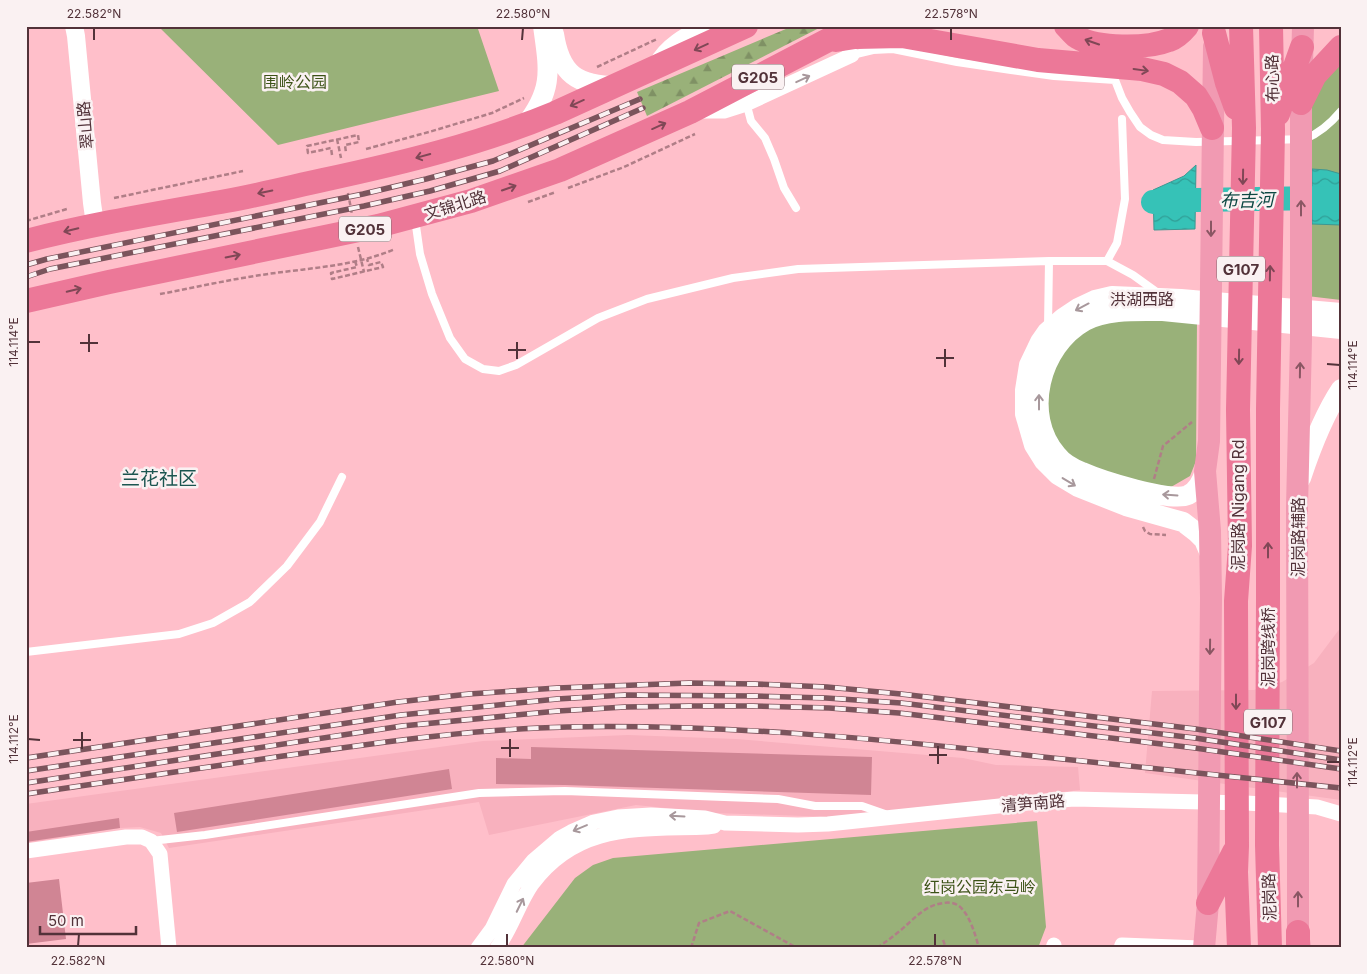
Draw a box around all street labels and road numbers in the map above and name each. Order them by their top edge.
street label: 布心路 [1262,54,1282,102]
road number: G205 [732,64,784,90]
street label: 翠山路 [73,100,97,150]
street label: 文锦北路 [421,186,489,224]
road number: G205 [339,216,391,242]
road number: G107 [1217,256,1265,282]
street label: 洪湖西路 [1110,289,1174,309]
street label: 泥岗路 Nigang Rd [1228,440,1248,570]
street label: 泥岗路辅路 [1288,497,1308,577]
street label: 泥岗跨线桥 [1258,607,1278,687]
road number: G107 [1244,710,1292,734]
street label: 清笋南路 [1000,790,1066,816]
street label: 泥岗路 [1258,873,1280,921]

